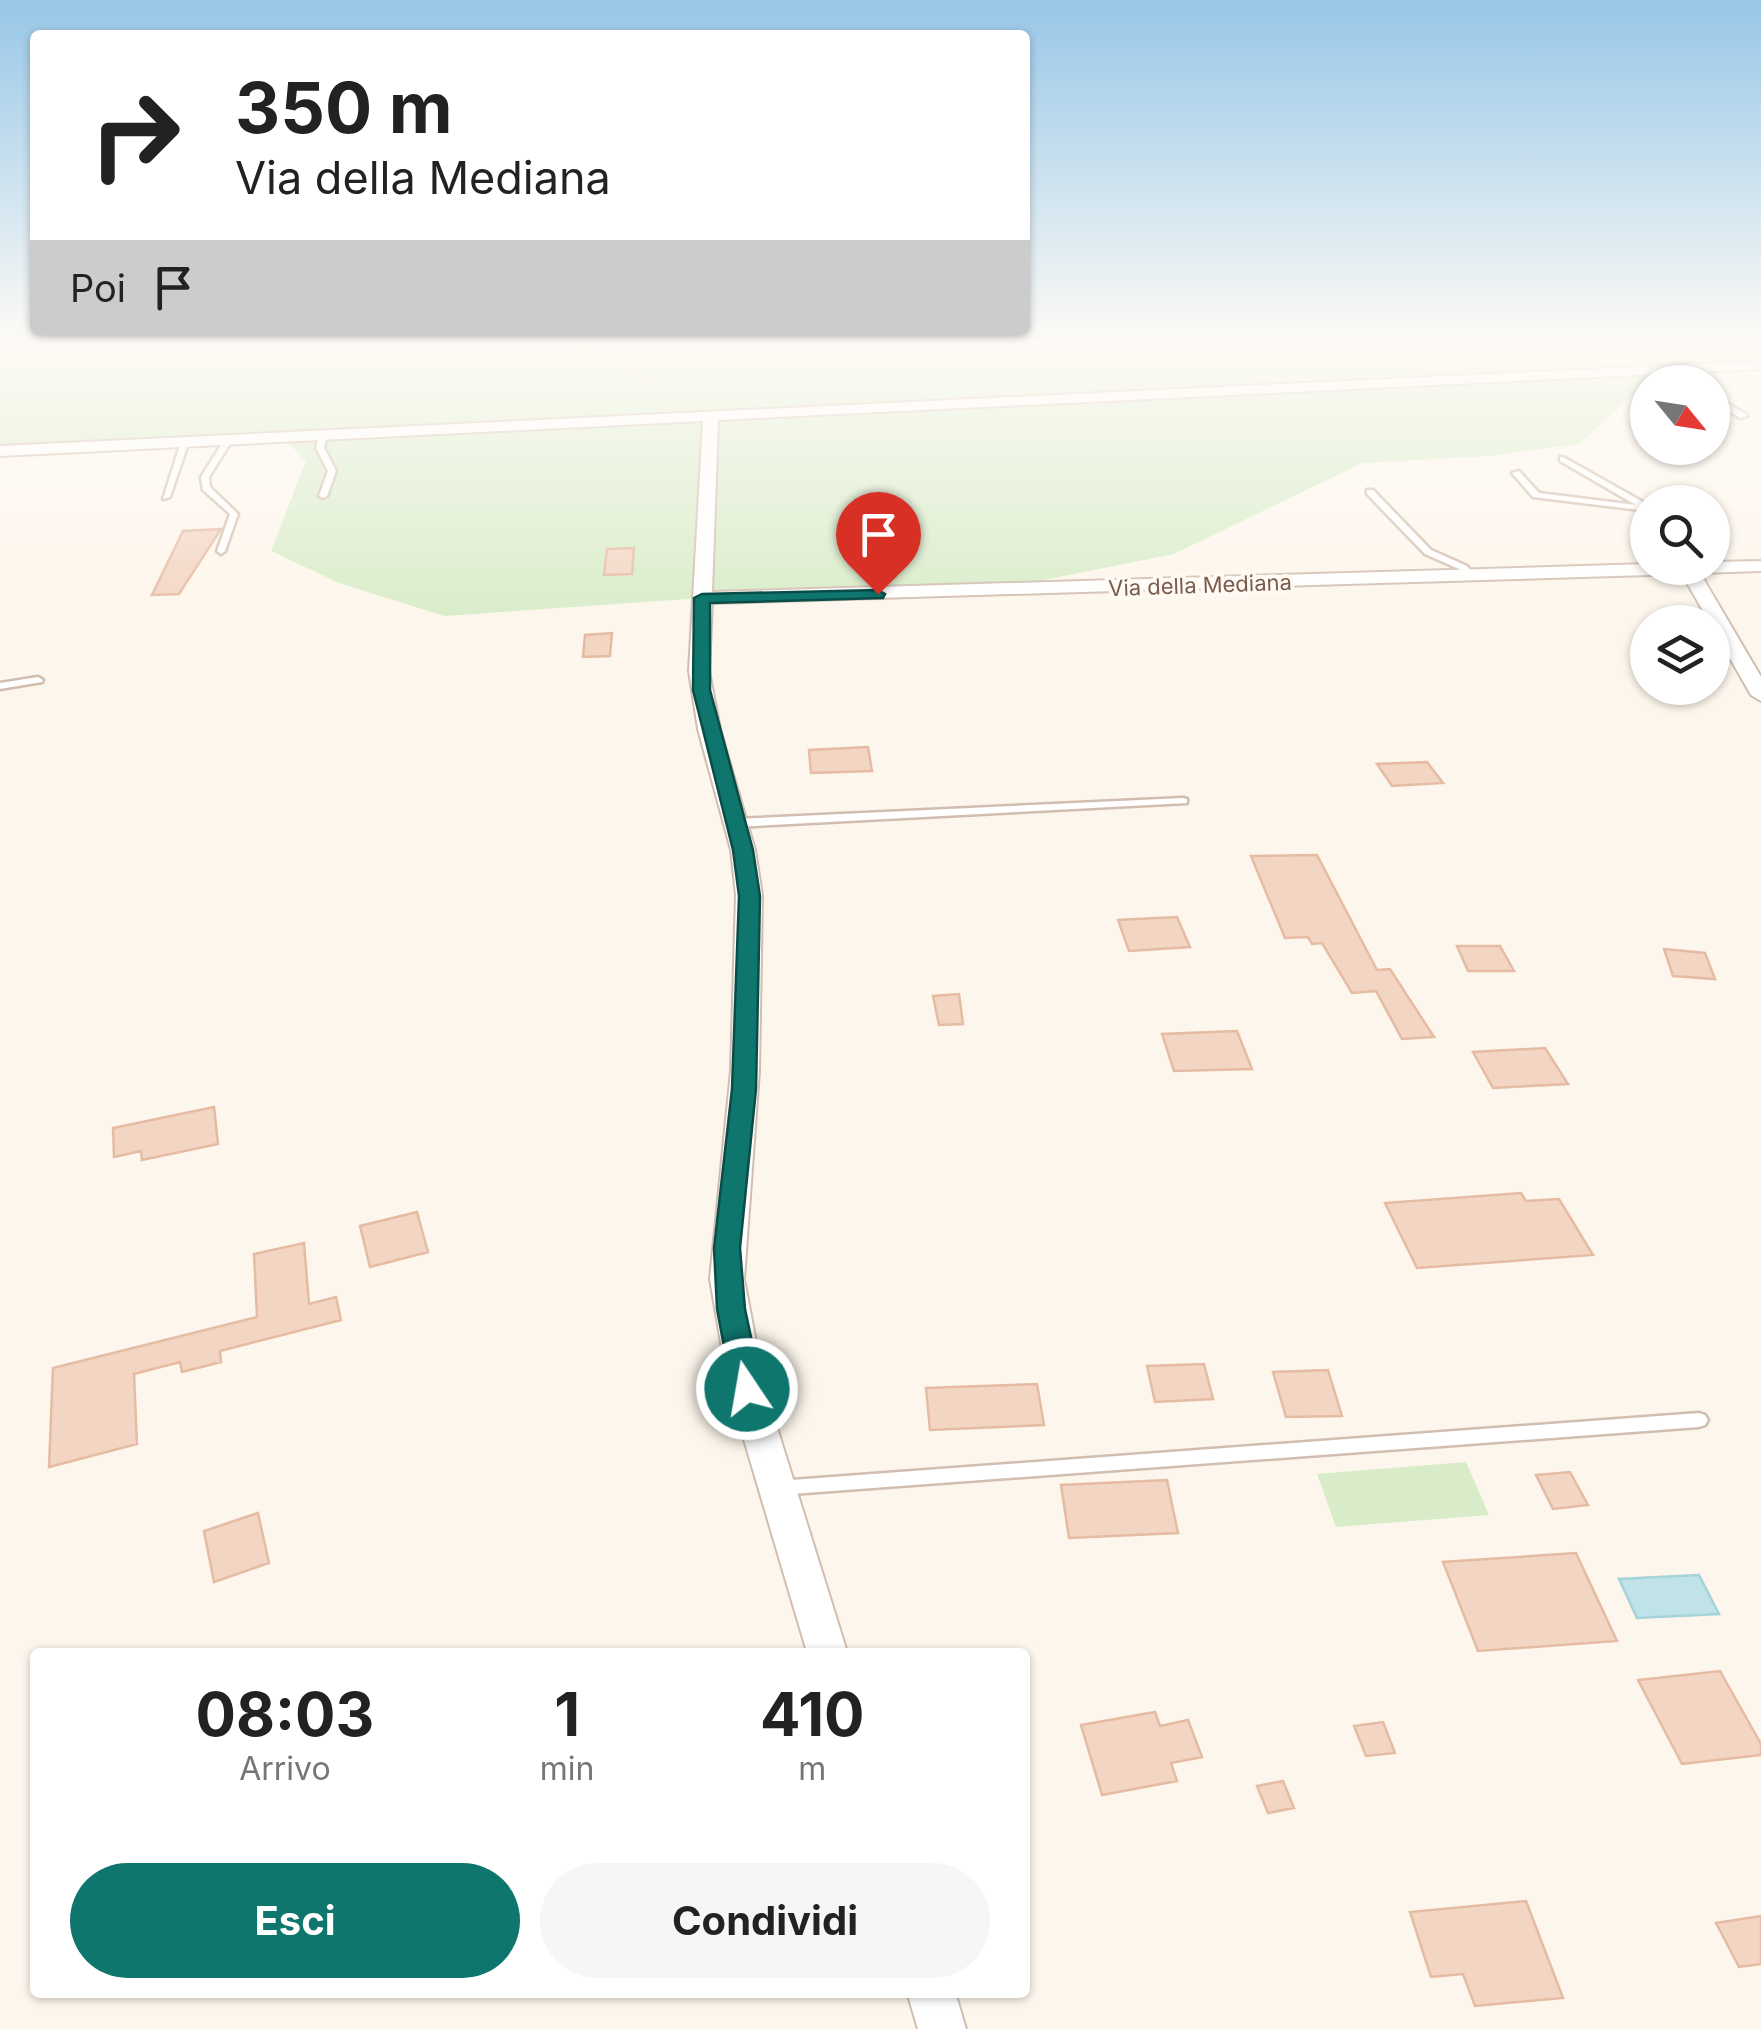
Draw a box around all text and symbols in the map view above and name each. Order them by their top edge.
text: 350 m [235,65,453,150]
icon: right [70,70,200,200]
text: Via della Mediana [235,150,611,205]
icon: arrive [146,260,201,315]
text: Poi [70,265,126,311]
north arrow [1630,365,1730,465]
map controls [1630,365,1730,705]
button: search [1630,485,1730,585]
pin [836,492,921,595]
icon: arrive [851,507,906,562]
street label: Via della Mediana [1108,569,1292,601]
button: layers [1630,605,1730,705]
position arrow [695,1337,799,1441]
text: 08:03 [195,1678,374,1750]
text: 1 [554,1678,580,1750]
text: 410 [760,1678,865,1750]
text: Arrivo [239,1749,331,1788]
text: min [540,1749,594,1788]
text: m [798,1749,826,1788]
button: Esci [70,1863,520,1978]
button: Condividi [540,1863,990,1978]

